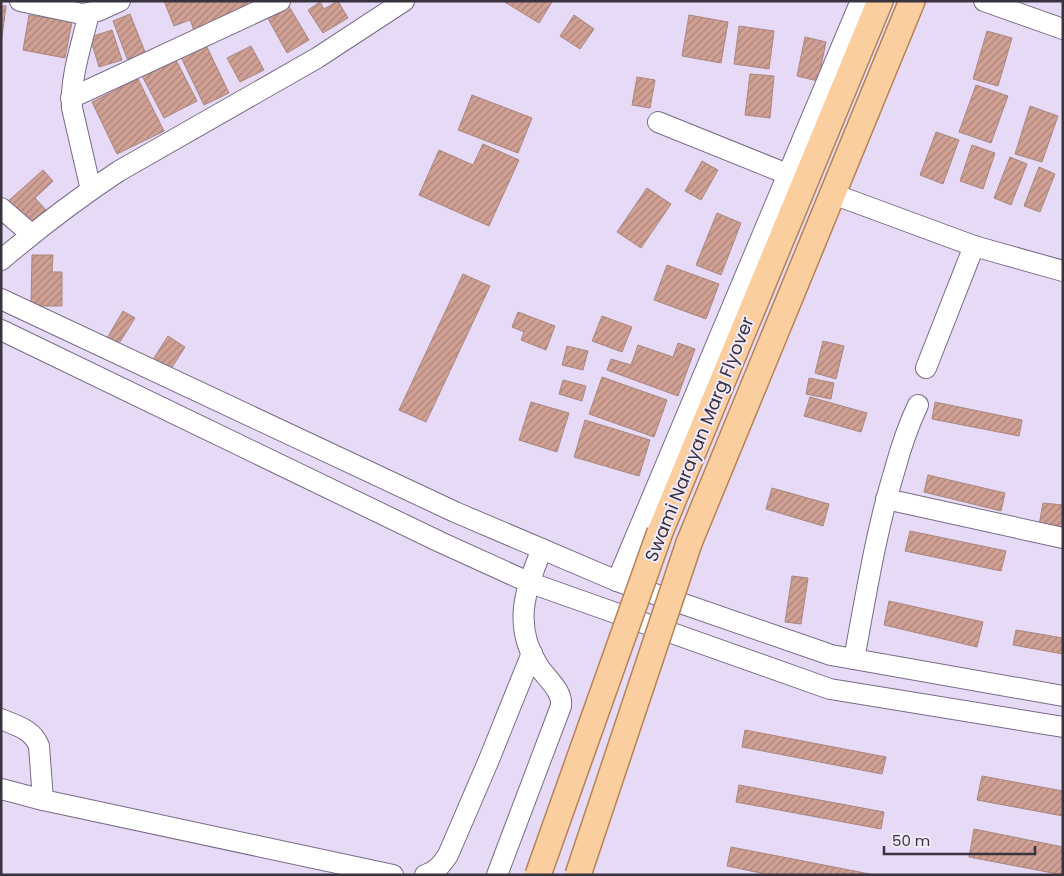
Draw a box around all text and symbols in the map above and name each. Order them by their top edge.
street label: Swami Narayan Marg Flyover [638,313,760,565]
scale bar [884,824,1035,856]
text: 50 m [892,830,930,851]

